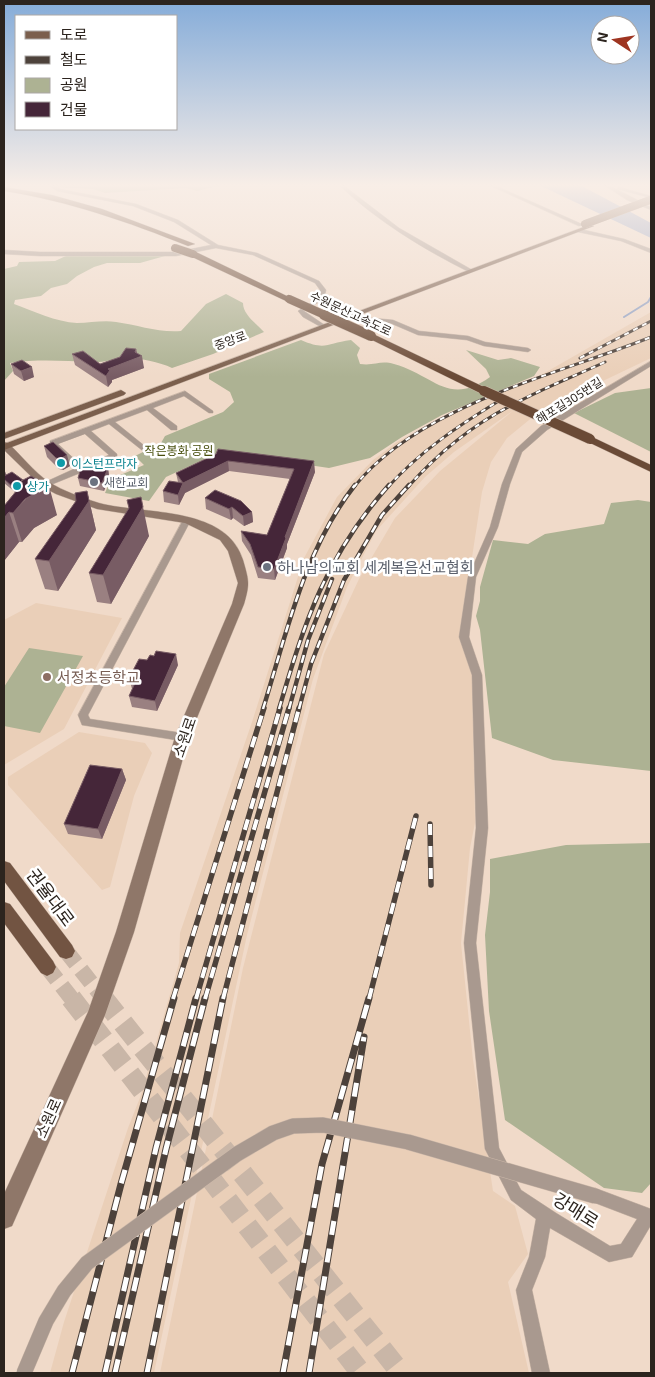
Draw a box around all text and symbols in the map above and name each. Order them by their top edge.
legend [15,15,178,130]
north arrow [590,15,640,65]
text: 도로 [60,25,88,43]
text: N [592,30,611,44]
text: 철도 [60,50,88,68]
text: 공원 [60,75,88,93]
text: 건물 [60,100,88,118]
street label: 수원문산고속도로 [308,288,394,338]
street label: 중앙로 [212,328,248,352]
street label: 해포길305번길 [533,374,605,426]
park label: 작은봉화 공원 [145,443,213,457]
place label: 이스턴프라자 [71,456,137,470]
marker: 이스턴프라자 [55,457,67,469]
place label: 새한교회 [104,475,148,489]
marker: 새한교회 [88,476,100,488]
place label: 상가 [27,479,49,493]
marker: 상가 [11,480,23,492]
place label: 하나남의교회 세계복음선교협회 [277,558,474,576]
marker: 하나남의교회 세계복음선교협회 [261,561,273,573]
place label: 서정초등학교 [57,668,140,686]
marker: 서정초등학교 [41,671,53,683]
street label: 소원로 [169,714,199,760]
street label: 권율대로 [22,864,80,930]
street label: 소원로 [31,1095,65,1141]
street label: 강매로 [549,1188,603,1232]

